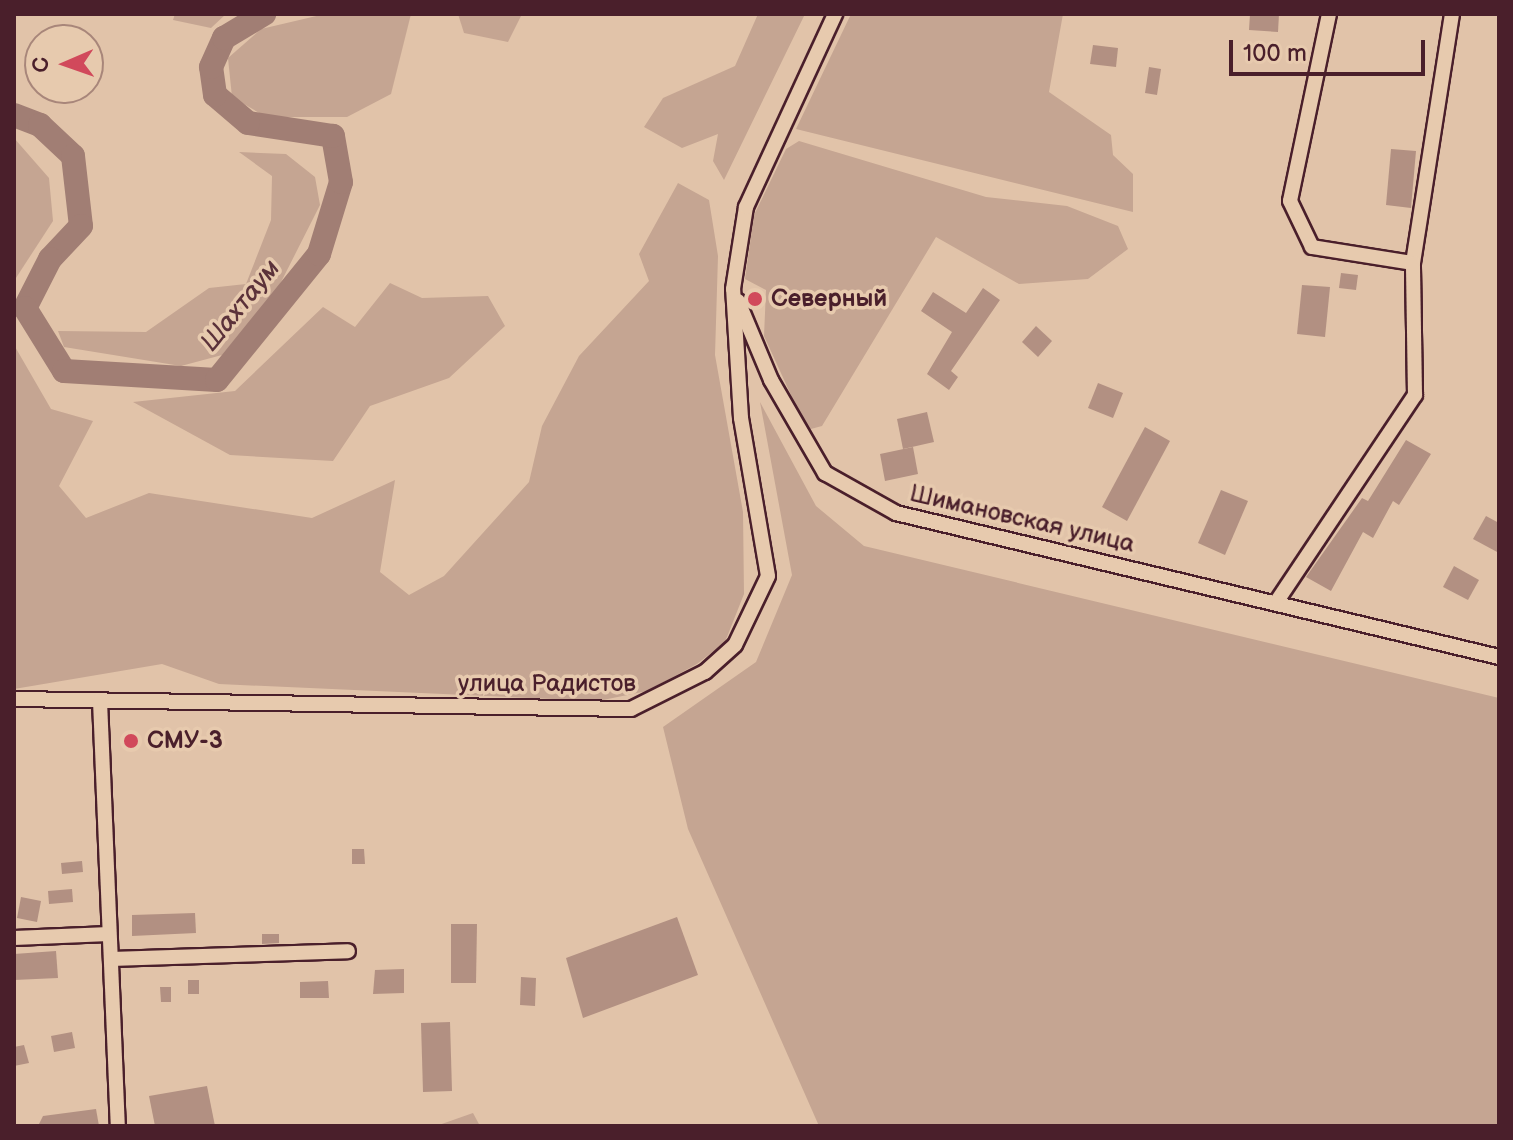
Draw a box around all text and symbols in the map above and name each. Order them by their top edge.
north arrow [24,24,104,104]
scale bar [1233,24,1429,74]
text: 100 m [1243,39,1307,68]
text: С [28,57,55,73]
water label: Шахтаум [195,254,287,358]
place label: Северный [771,285,887,313]
marker: Северный [746,290,764,308]
street label: Шимановская улица [907,479,1137,559]
street label: улица Радистов [458,670,636,698]
place label: СМУ-3 [147,727,223,755]
marker: СМУ-3 [122,732,140,750]

